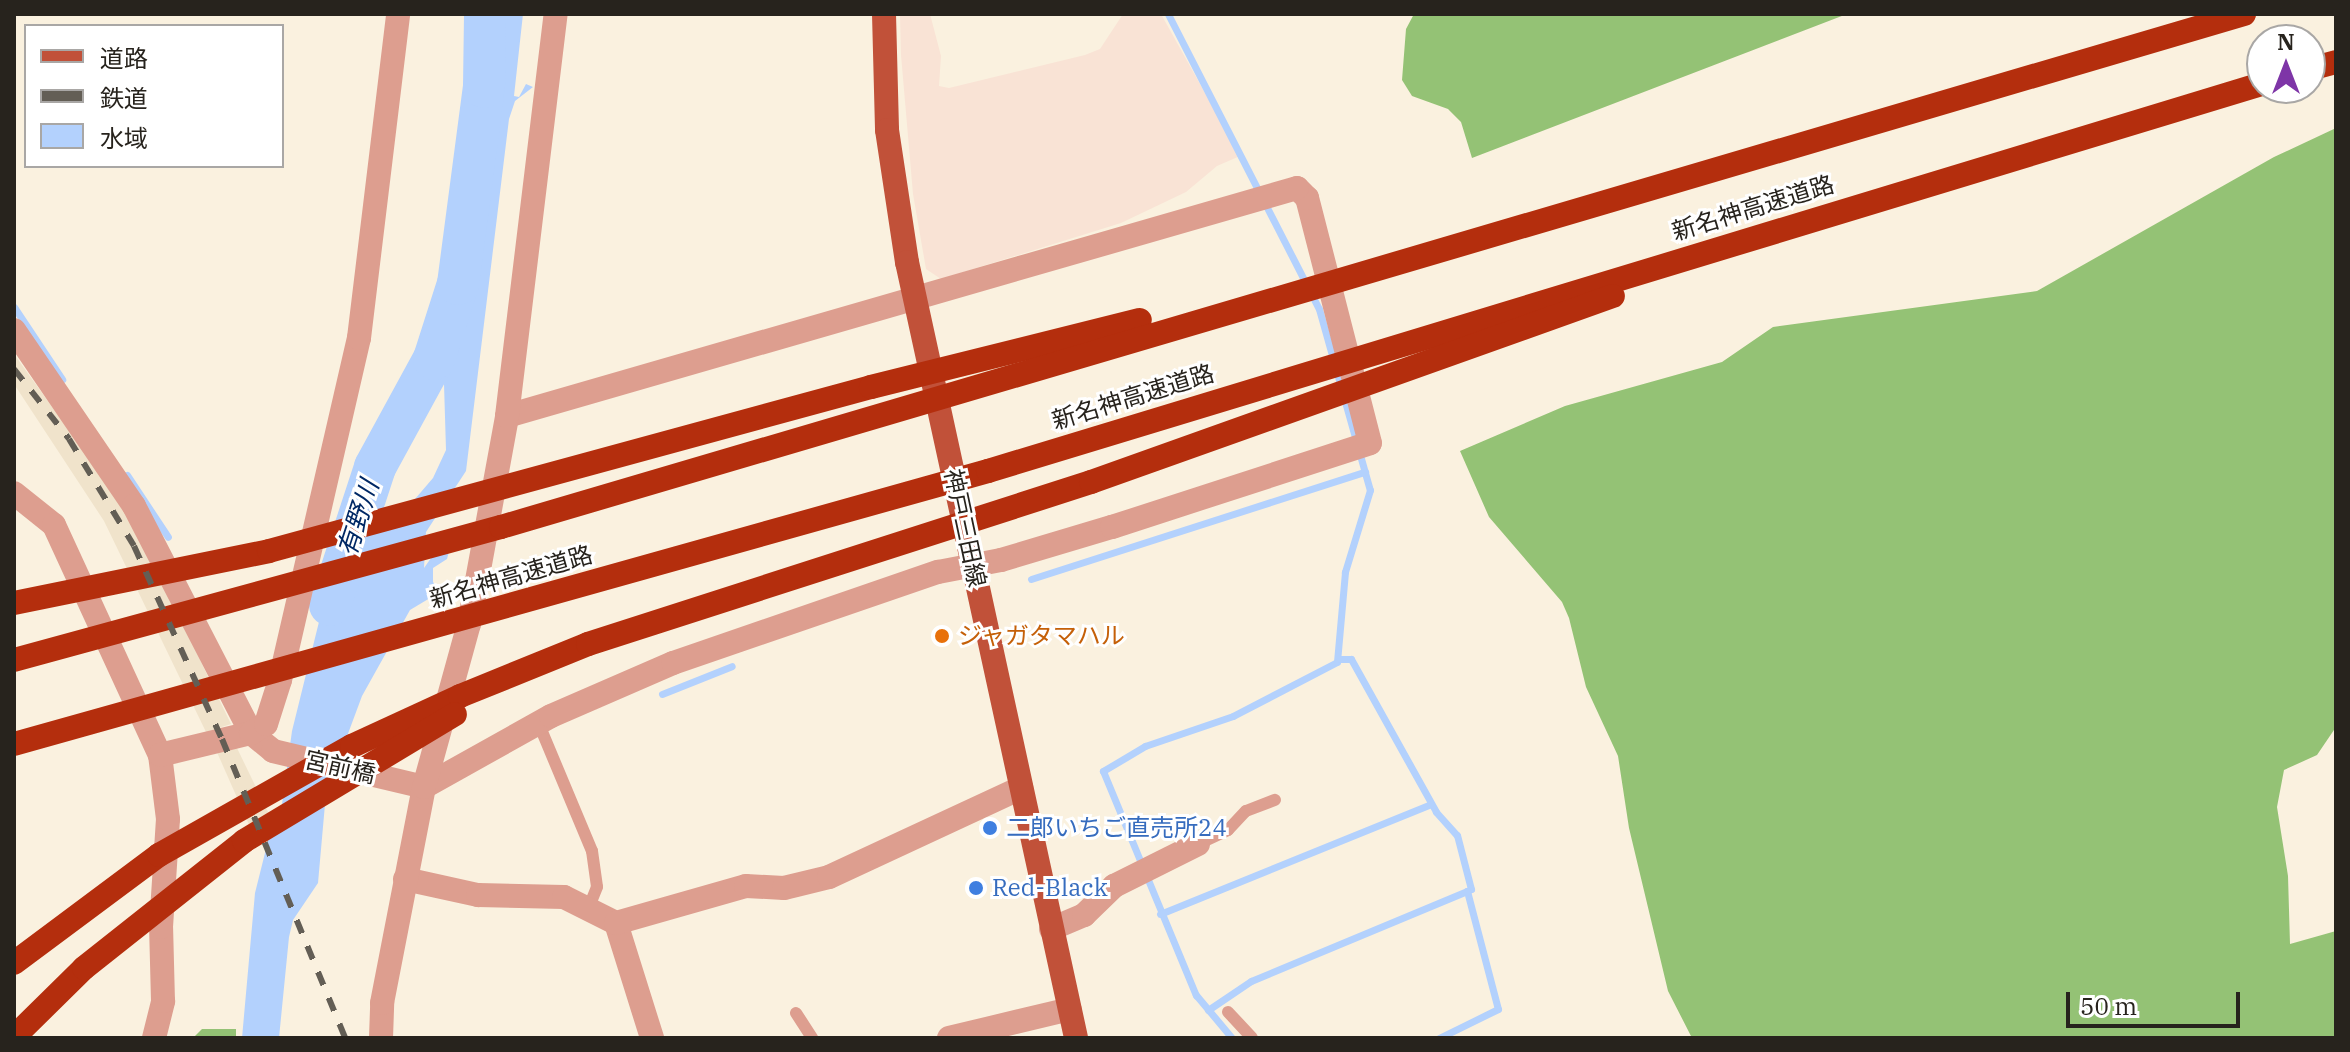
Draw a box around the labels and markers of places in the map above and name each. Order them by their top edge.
place label: ジャガタマハル [958,622,1126,650]
marker: ジャガタマハル [933,627,951,645]
place label: 二郎いちご直売所24 [1006,814,1227,842]
marker: 二郎いちご直売所24 [981,819,999,837]
place label: Red-Black [992,874,1108,902]
marker: Red-Black [967,879,985,897]

